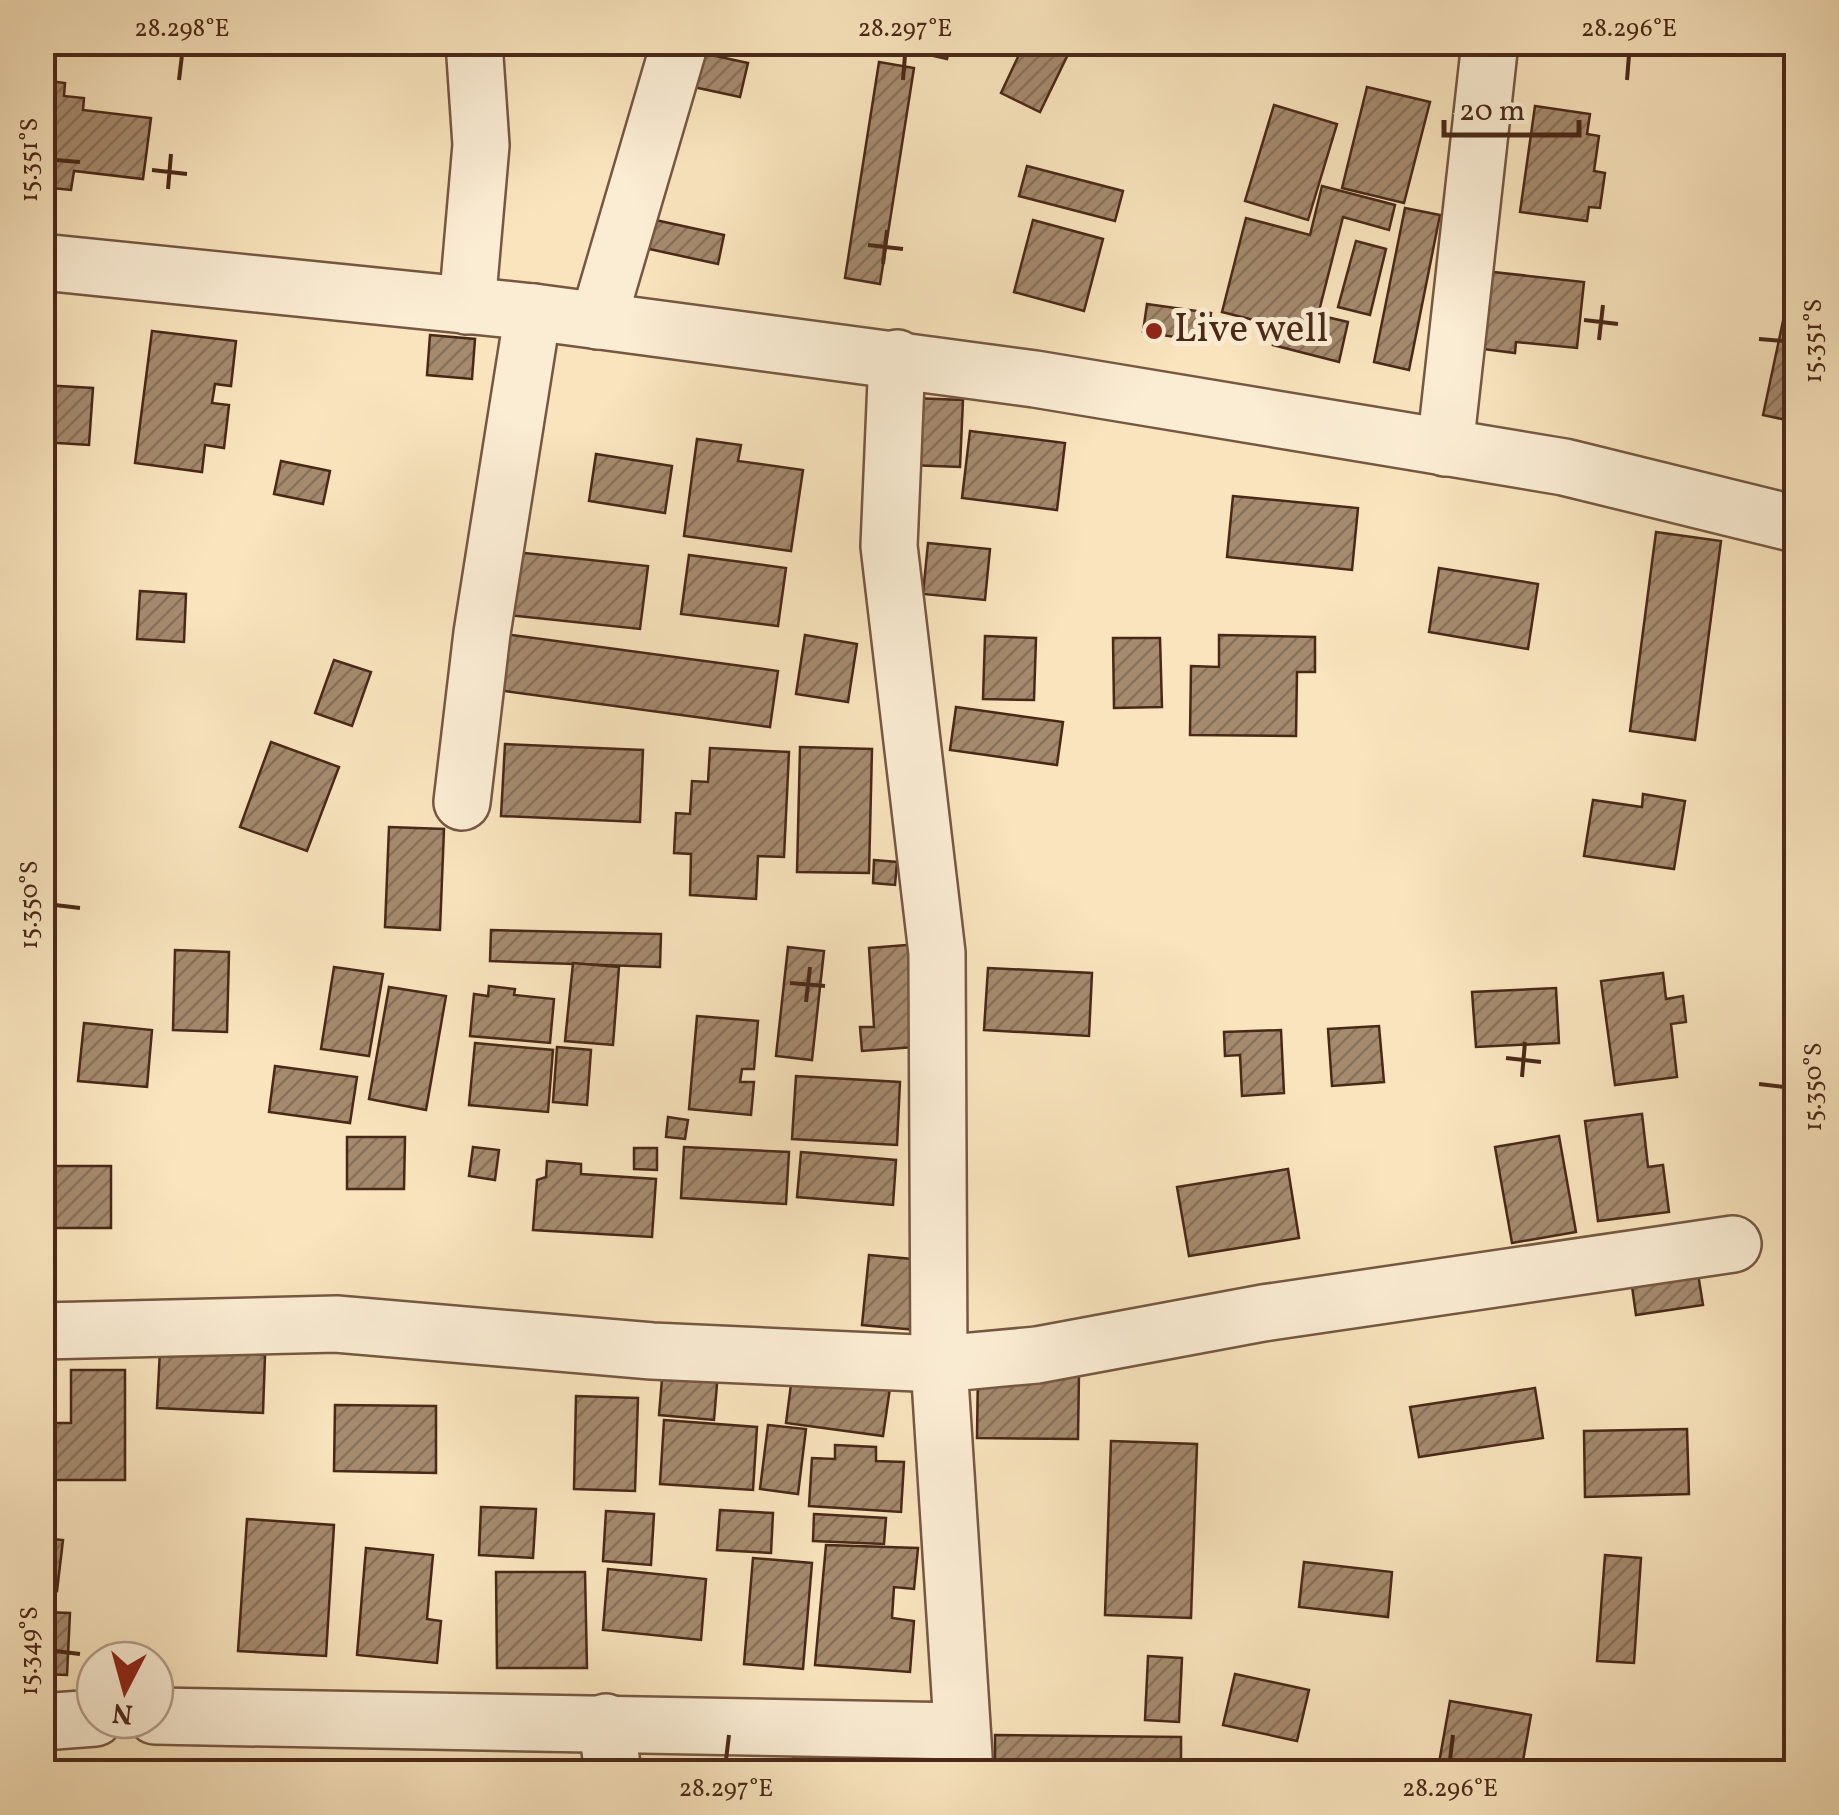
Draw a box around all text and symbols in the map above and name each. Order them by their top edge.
text: 28.298°E [134,12,230,47]
text: 28.297°E [858,12,952,47]
text: 28.296°E [1581,12,1677,47]
scale bar [1444,75,1579,137]
text: 20 m [1459,91,1525,133]
text: 15.351°S [13,118,48,202]
text: 15.351°S [1797,299,1832,383]
place label: Live well [1174,303,1328,359]
marker: Live well [1143,320,1165,342]
text: 15.350°S [13,861,48,949]
text: 15.350°S [1797,1043,1832,1131]
text: 15.349°S [13,1606,48,1696]
north arrow [75,1640,175,1740]
text: N [111,1692,135,1733]
text: 28.297°E [679,1772,773,1807]
text: 28.296°E [1402,1772,1498,1807]

